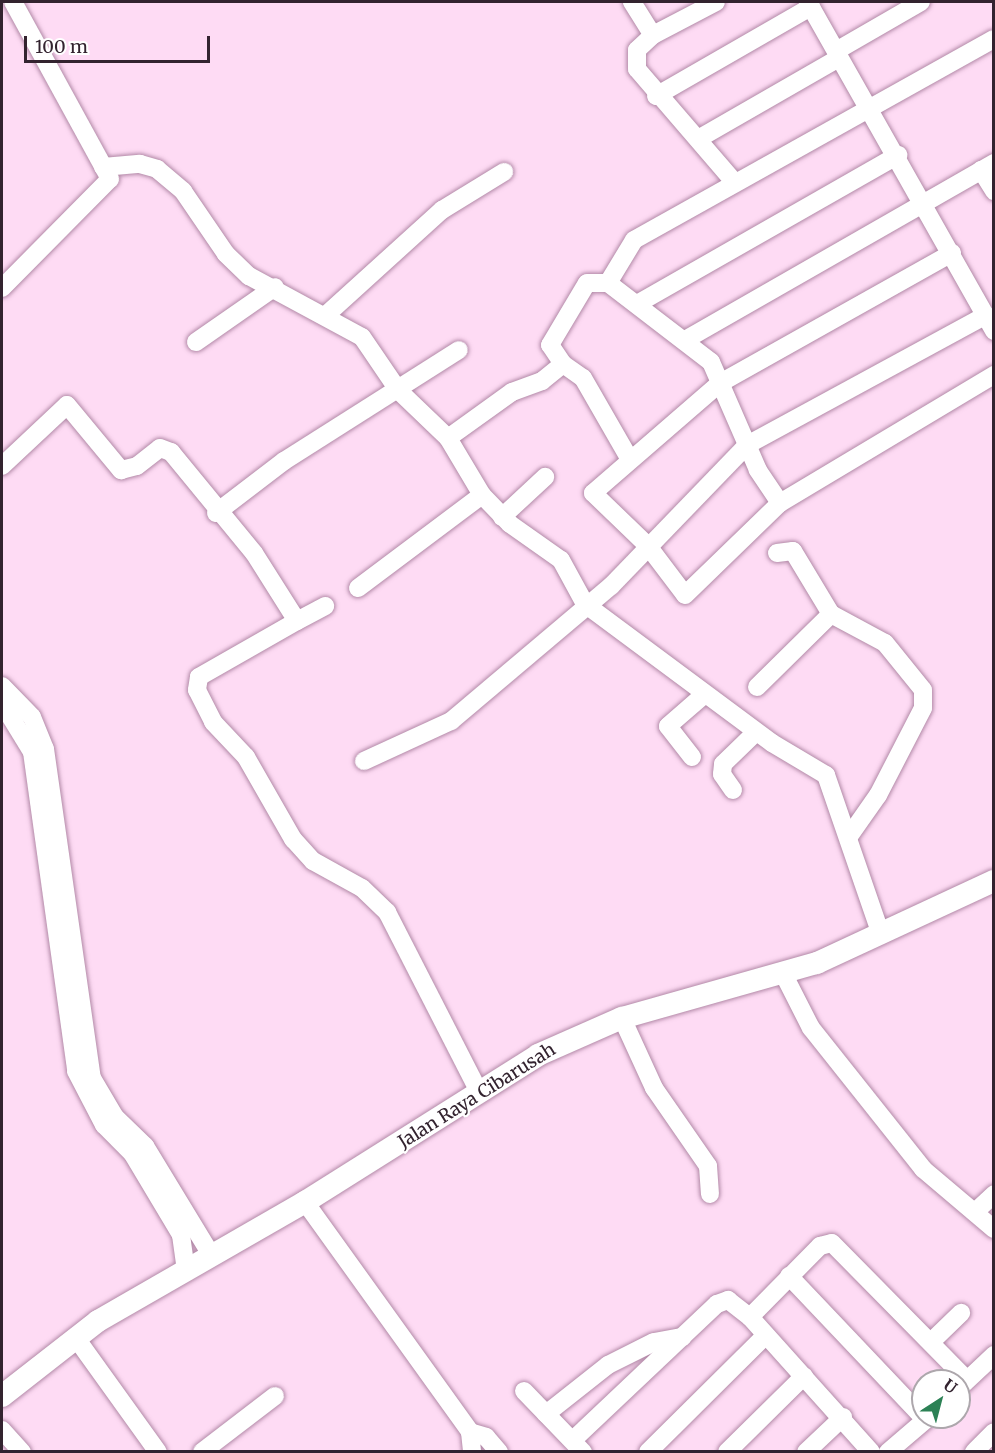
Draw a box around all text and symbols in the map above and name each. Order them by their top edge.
scale bar [27,24,213,62]
text: 100 m [35,35,88,58]
street label: Jalan Raya Cibarusah [394,1039,560,1153]
north arrow [911,1369,971,1429]
text: U [940,1374,961,1398]

